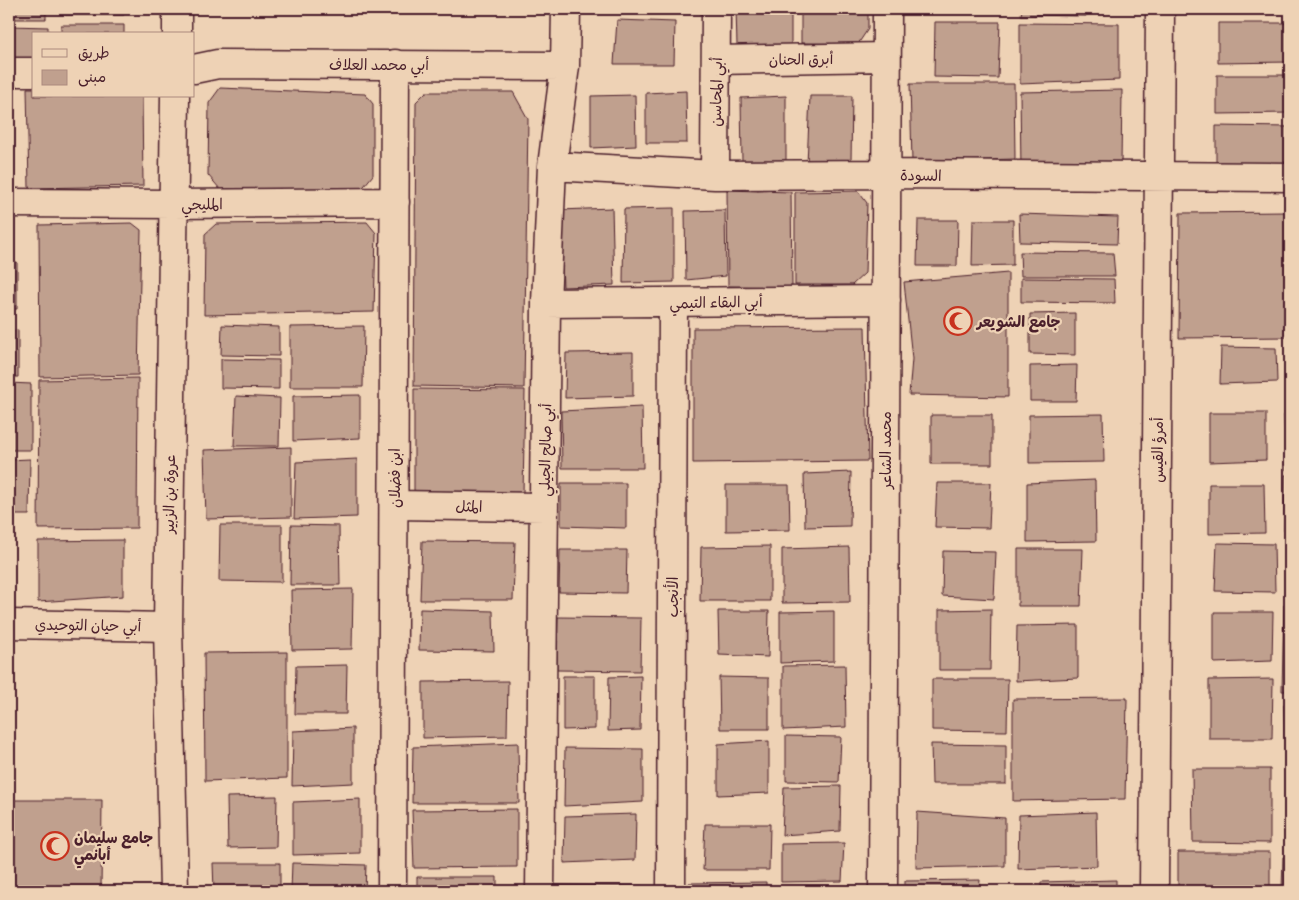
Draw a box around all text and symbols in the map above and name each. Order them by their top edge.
legend [32,32,195,98]
text: طريق [78,42,110,63]
street label: أبرق الحنان [769,48,834,70]
street label: أبي محمد العلاف [329,54,429,78]
street label: أبي المحاسن [705,57,730,127]
text: مبنى [78,66,106,87]
street label: السودة [900,164,942,186]
street label: المليجي [181,193,223,218]
street label: أبي البقاء التيمي [669,291,763,316]
mosque icon: جامع الشويعر [943,306,973,336]
place label: جامع الشويعر [975,311,1061,333]
street label: أبي صالح الجيلي [534,403,559,497]
street label: محمد الشاعر [875,411,896,491]
street label: أمرؤ القيس [1147,417,1168,483]
street label: ابن فضلان [384,448,405,508]
street label: عروة بن الزبير [158,454,180,536]
street label: المثل [455,495,483,517]
street label: الأنجب [662,576,683,618]
street label: أبي حيان التوحيدي [34,614,142,639]
place label: جامع سليمان أبانمي [74,827,153,869]
mosque icon: جامع سليمان أبانمي [40,831,70,861]

